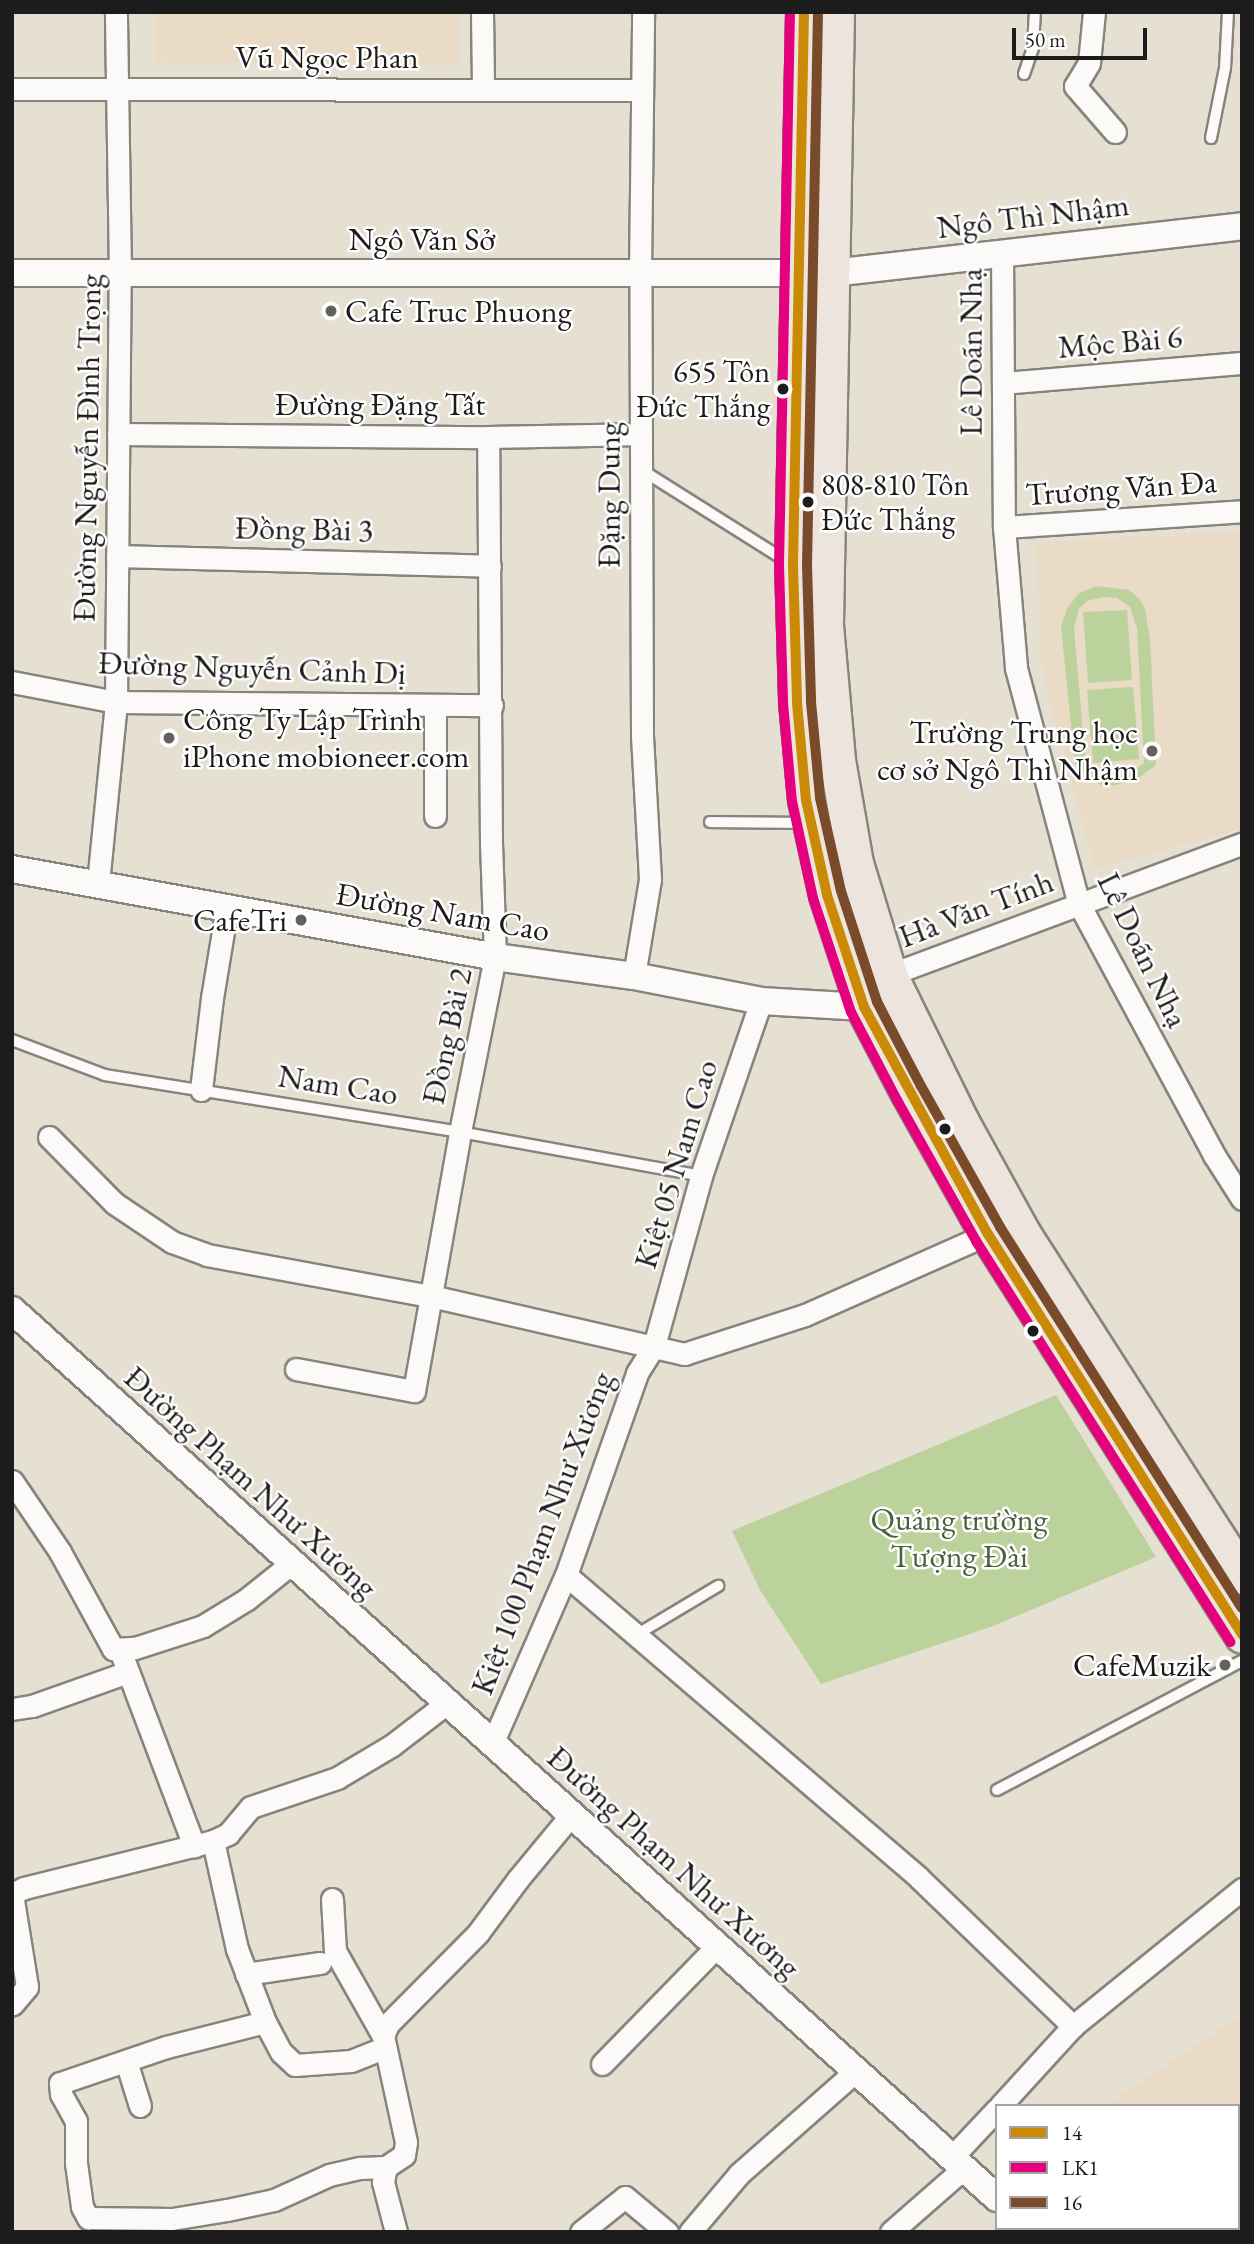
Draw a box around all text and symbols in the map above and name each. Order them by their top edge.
scale bar [1016,14,1151,58]
text: 50 m [1025,26,1066,53]
street label: Vũ Ngọc Phan [235,38,419,76]
street label: Ngô Thì Nhậm [935,185,1131,247]
street label: Ngô Văn Sở [349,220,495,258]
street label: Lê Doãn Nhạ [952,268,990,436]
street label: Đường Nguyễn Đình Trọng [65,274,109,622]
place label: Cafe Truc Phuong [345,292,572,330]
marker: Cafe Truc Phuong [323,303,339,319]
street label: Mộc Bài 6 [1056,317,1184,367]
place label: 655 Tôn Đức Thắng [636,354,770,424]
marker: 655 Tôn Đức Thắng [776,382,790,396]
street label: Đường Đặng Tất [275,385,485,423]
street label: Đặng Dung [590,422,628,568]
street label: Trương Văn Đa [1024,462,1218,514]
place label: 808-810 Tôn Đức Thắng [821,467,969,538]
marker: 808-810 Tôn Đức Thắng [801,495,815,509]
street label: Đồng Bài 3 [235,509,373,549]
street label: Đường Nguyễn Cảnh Dị [98,643,406,693]
place label: Công Ty Lập Trình iPhone mobioneer.com [183,701,469,776]
place label: Trường Trung học cơ sở Ngô Thì Nhậm [877,714,1138,789]
marker: Công Ty Lập Trình iPhone mobioneer.com [161,730,177,746]
marker: Trường Trung học cơ sở Ngô Thì Nhậm [1144,743,1160,759]
street label: Hà Văn Tính [893,862,1059,956]
street label: Lê Doãn Nhạ [1089,866,1197,1034]
street label: Đường Nam Cao [333,874,553,950]
place label: CafeTri [193,901,287,939]
marker: CafeTri [293,912,309,928]
street label: Đồng Bài 2 [414,964,480,1108]
street label: Kiệt 05 Nam Cao [626,1055,726,1273]
street label: Nam Cao [275,1057,401,1113]
unlabelled marker [938,1122,952,1136]
unlabelled marker [1026,1324,1040,1338]
street label: Đường Phạm Như Xương [116,1358,386,1606]
street label: Kiệt 100 Phạm Như Xương [463,1366,621,1700]
park label: Quảng trường Tượng Đài [871,1501,1047,1576]
place label: CafeMuzik [1073,1646,1211,1684]
marker: CafeMuzik [1217,1657,1233,1673]
street label: Đường Phạm Như Xương [539,1738,809,1986]
legend [995,2104,1240,2230]
text: 14 [1062,2119,1082,2146]
text: LK1 [1062,2154,1099,2181]
text: 16 [1062,2189,1082,2216]

